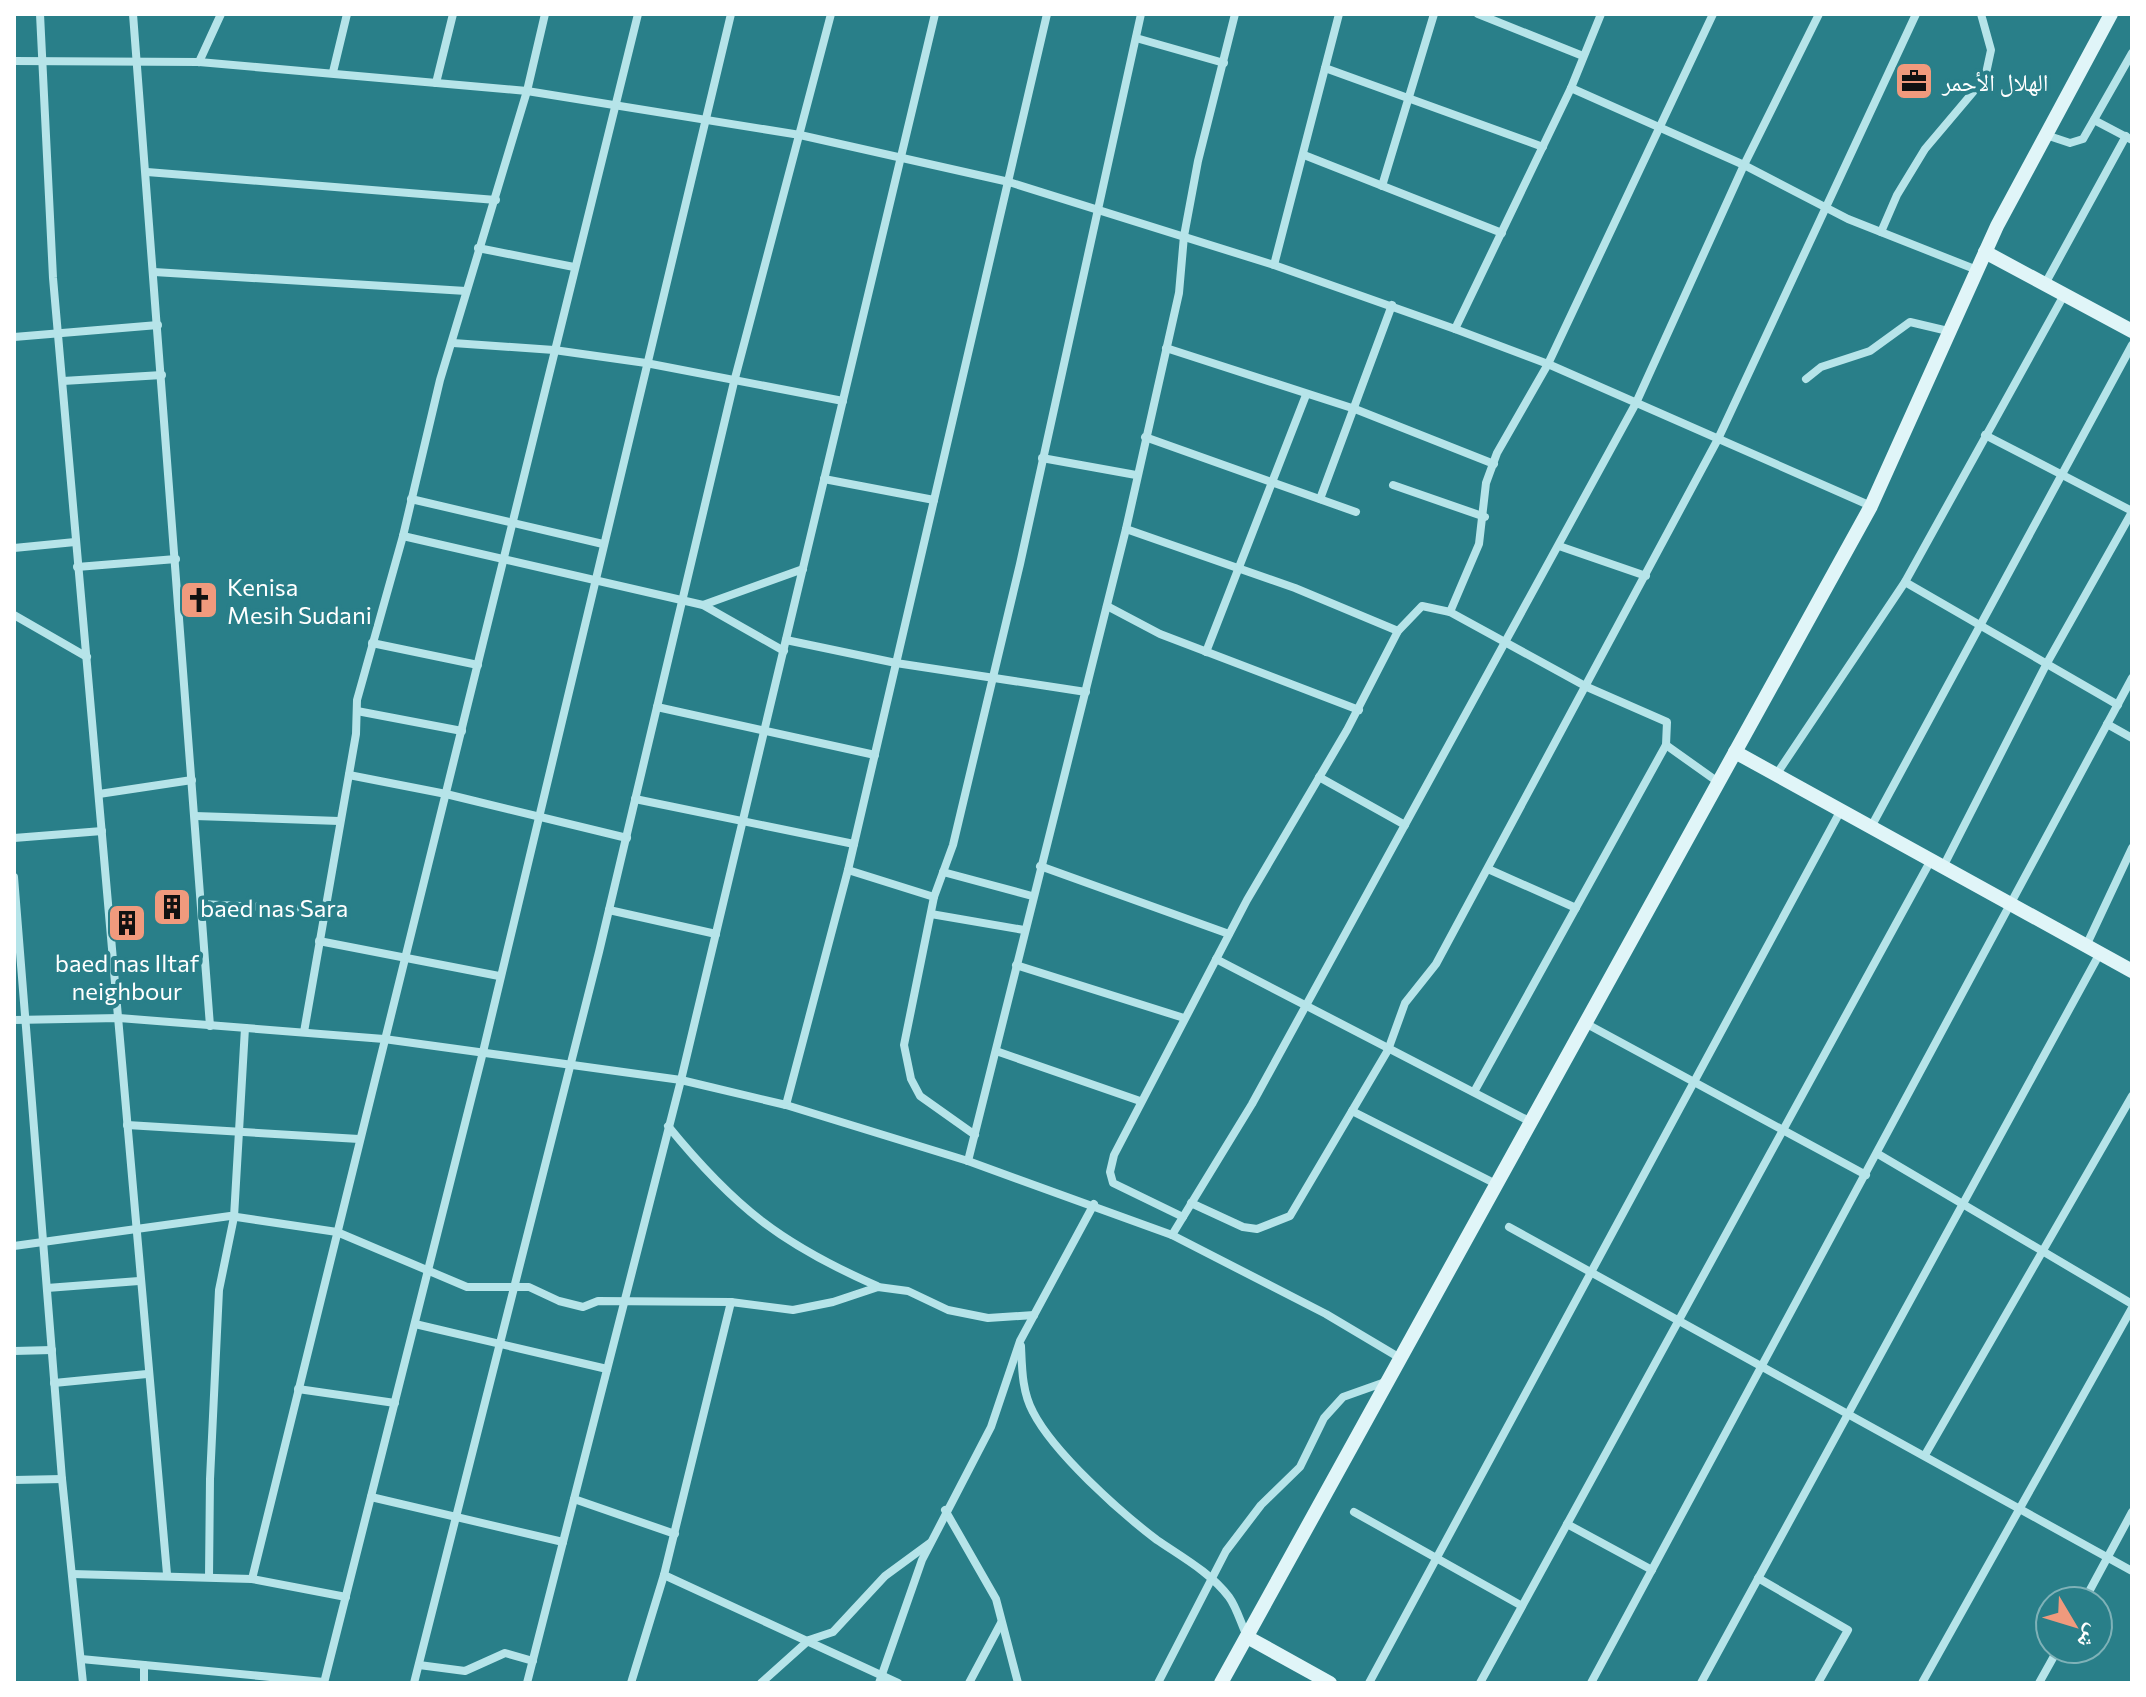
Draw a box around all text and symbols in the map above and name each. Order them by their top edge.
office icon: الهلال الأحمر [1893,60,1935,102]
place label: الهلال الأحمر [1941,67,2048,97]
place label: Kenisa Mesih Sudani [227,572,372,629]
church icon: Kenisa Mesih Sudani [178,579,220,621]
building icon: baed nas Sara [151,886,193,928]
place label: baed nas Sara [200,893,348,922]
building icon: baed nas Iltaf neighbour [106,902,148,944]
place label: baed nas Iltaf neighbour [55,948,200,1005]
north arrow [2034,1585,2114,1665]
text: ش [2072,1619,2108,1655]

